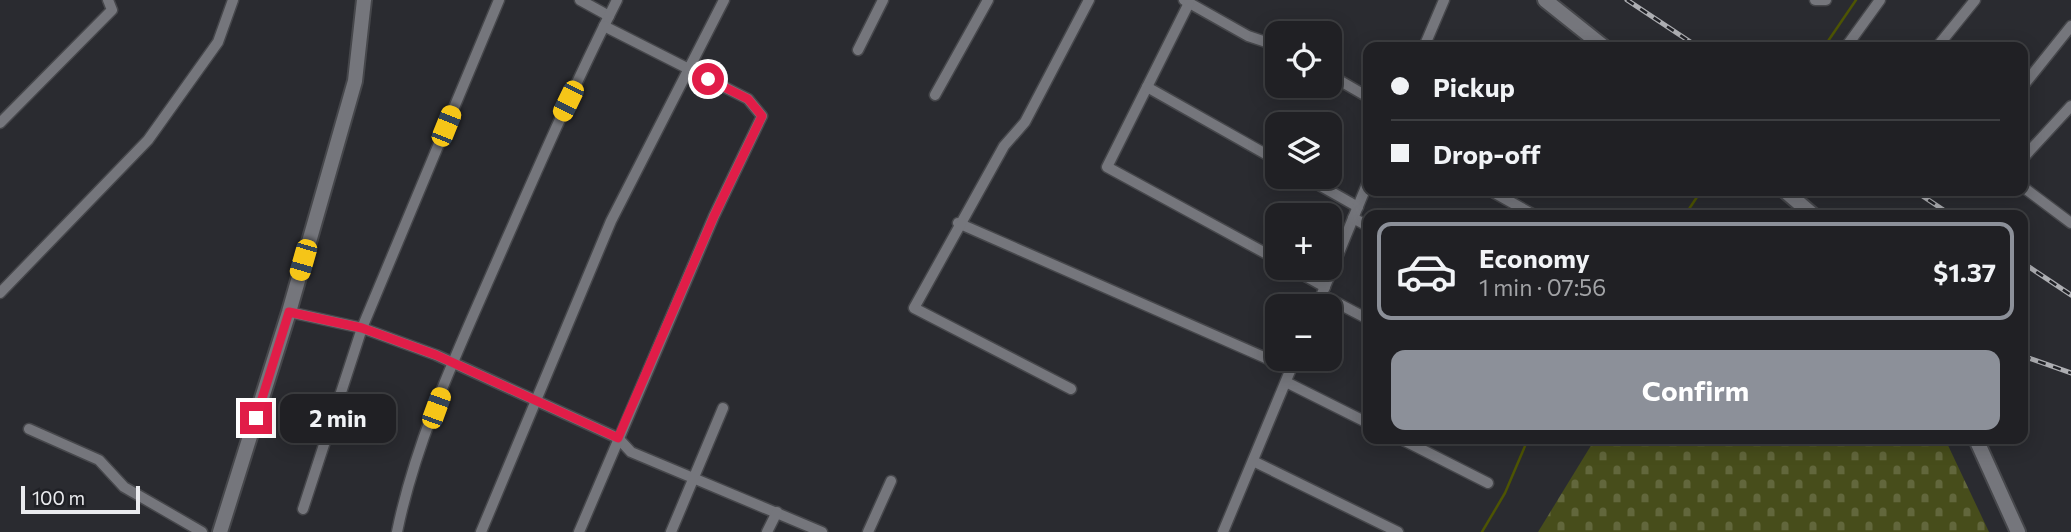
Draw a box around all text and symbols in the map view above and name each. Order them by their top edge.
map controls [1265,21,1342,371]
button: locate [1265,21,1342,98]
route start [692,63,724,95]
text: Pickup [1433,71,1515,102]
car [550,78,587,124]
car [429,103,464,149]
button: layers [1265,112,1342,189]
text: Drop-off [1433,138,1540,169]
button: + [1265,203,1342,280]
car [288,237,319,283]
icon: car [1395,240,1458,303]
text: Economy [1479,242,1590,273]
text: $1.37 [1933,256,1996,287]
text: 1 min · 07:56 [1479,273,1606,301]
button: − [1265,294,1342,371]
button: Confirm [1391,350,2000,430]
car [419,385,454,431]
callout: 2 min [280,394,396,442]
route end [240,402,272,434]
text: 2 min [309,404,367,432]
scale bar [21,483,140,515]
text: 100 m [32,486,85,509]

